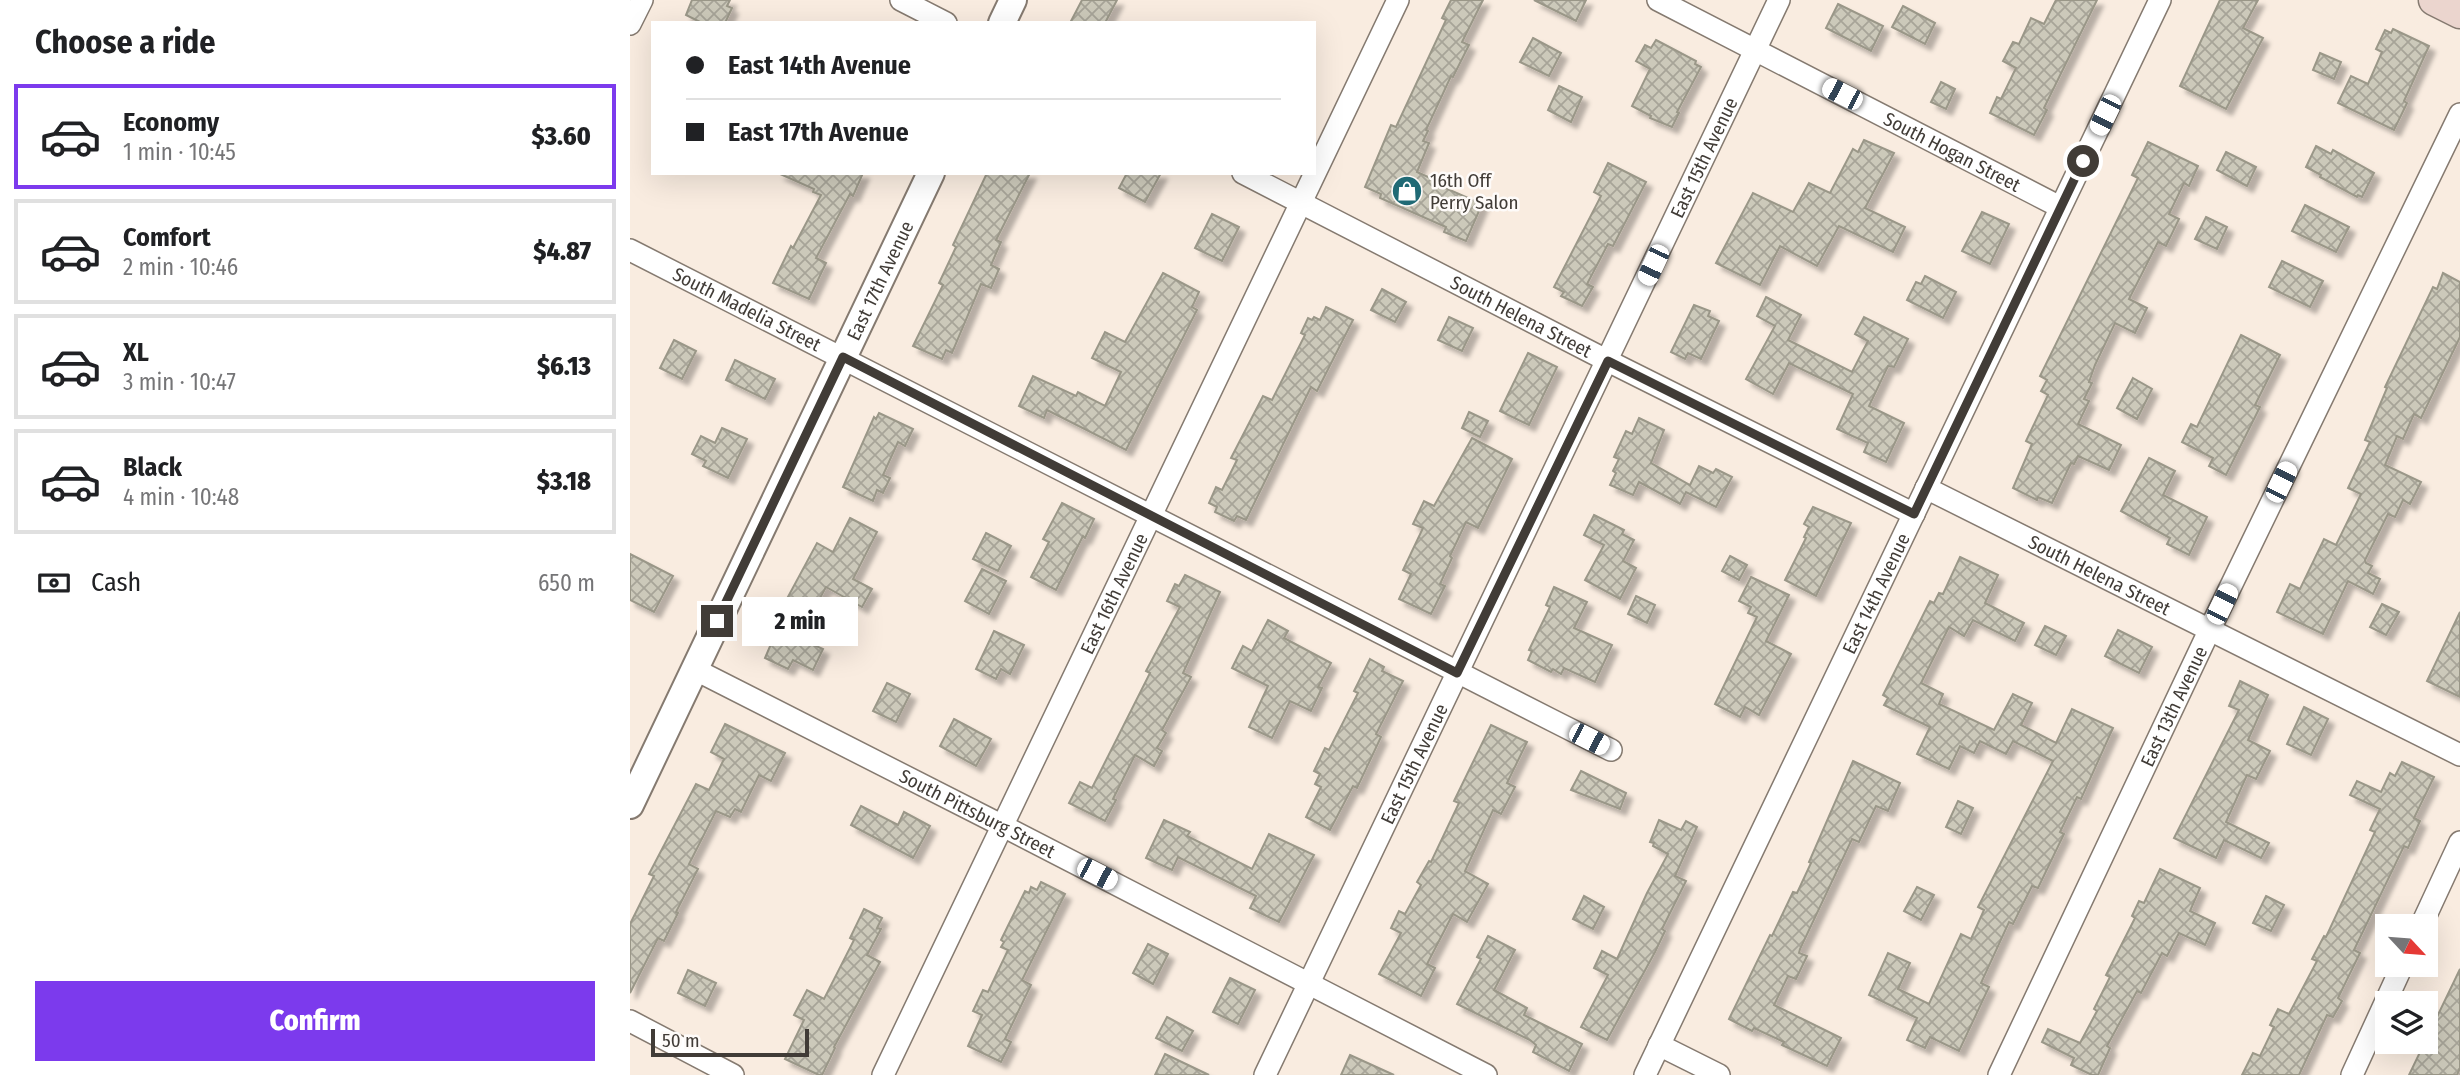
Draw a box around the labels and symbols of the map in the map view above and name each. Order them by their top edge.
car [1819,75,1866,113]
car [2087,92,2124,138]
street label: East 15th Avenue [1665,94,1742,221]
street label: South Hogan Street [1880,107,2025,197]
route start [2067,145,2099,177]
place label: 16th Off Perry Salon [1430,169,1518,214]
shop icon: 16th Off Perry Salon [1390,174,1424,208]
street label: East 17th Avenue [842,217,918,344]
car [1635,242,1672,288]
street label: South Madelia Street [669,262,826,356]
street label: South Helena Street [1447,270,1596,363]
car [2263,459,2300,505]
street label: East 16th Avenue [1075,529,1152,658]
street label: East 14th Avenue [1837,529,1914,658]
street label: South Helena Street [2025,530,2175,620]
car [2204,581,2241,627]
callout: 2 min [742,596,857,646]
route end [701,605,733,637]
street label: East 13th Avenue [2135,642,2212,770]
street label: East 15th Avenue [1375,700,1452,828]
car [1566,720,1613,758]
street label: South Pittsburg Street [896,764,1060,863]
car [1074,855,1121,893]
north arrow [2375,914,2438,976]
scale bar [651,1026,808,1058]

